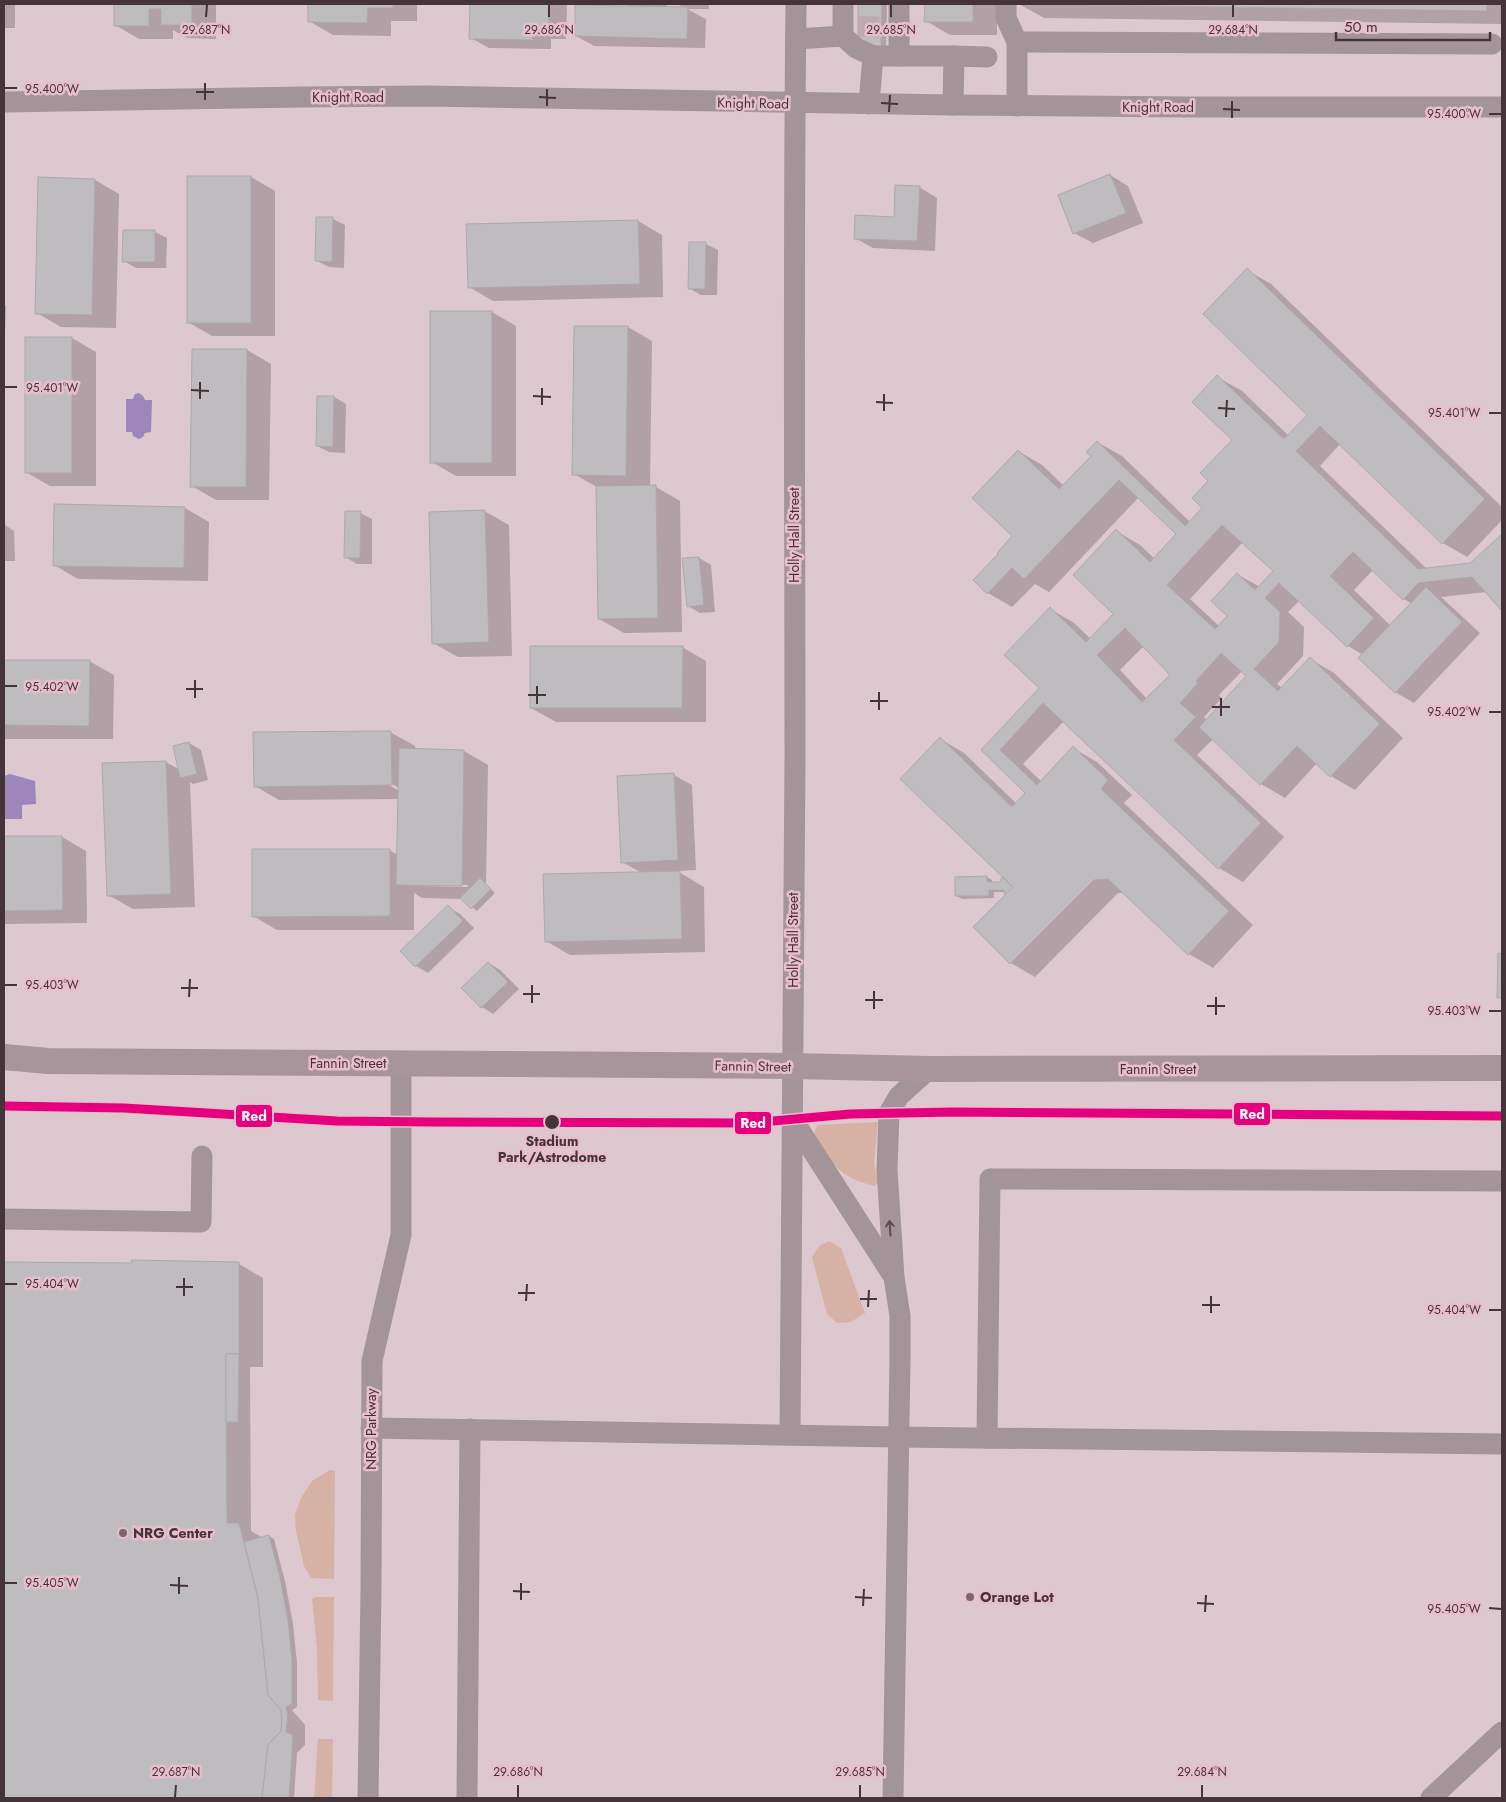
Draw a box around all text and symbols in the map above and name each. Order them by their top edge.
scale bar [1336,10,1490,42]
text: 50 m [1344,16,1378,38]
text: 29.687°N [182,21,230,39]
text: 29.686°N [524,21,574,39]
text: 29.685°N [866,21,916,39]
text: 29.684°N [1208,21,1258,39]
text: 95.400°W [25,80,79,98]
street label: Knight Road [312,87,384,107]
street label: Knight Road [717,92,789,114]
street label: Knight Road [1122,97,1194,117]
text: 95.400°W [1427,105,1481,123]
text: 95.401°W [26,379,78,397]
text: 95.401°W [1428,404,1480,422]
street label: Holly Hall Street [784,487,804,583]
text: 95.402°W [25,678,79,696]
text: 95.402°W [1427,703,1481,721]
street label: Holly Hall Street [783,892,803,988]
text: 95.403°W [25,976,79,994]
text: 95.403°W [1427,1002,1481,1020]
street label: Fannin Street [310,1053,387,1073]
street label: Fannin Street [715,1055,792,1077]
street label: Fannin Street [1120,1059,1197,1079]
line badge: Red [1233,1102,1271,1126]
line badge: Red [235,1104,273,1128]
text: Red [1239,1104,1265,1124]
text: Red [241,1106,267,1126]
line badge: Red [734,1111,772,1135]
marker: Stadium Park/Astrodome [543,1113,561,1131]
text: Red [740,1113,766,1133]
place label: Stadium Park/Astrodome [498,1131,606,1167]
one-way arrow [886,1221,895,1237]
text: 95.404°W [25,1275,79,1293]
text: 95.404°W [1427,1301,1481,1319]
street label: NRG Parkway [361,1388,381,1470]
place label: NRG Center [133,1523,213,1543]
marker: NRG Center [117,1527,129,1539]
text: 95.405°W [25,1574,79,1592]
place label: Orange Lot [980,1587,1054,1607]
marker: Orange Lot [964,1591,976,1603]
text: 95.405°W [1427,1600,1481,1618]
text: 29.687°N [152,1763,200,1781]
text: 29.686°N [493,1763,543,1781]
text: 29.685°N [835,1763,885,1781]
text: 29.684°N [1177,1763,1227,1781]

